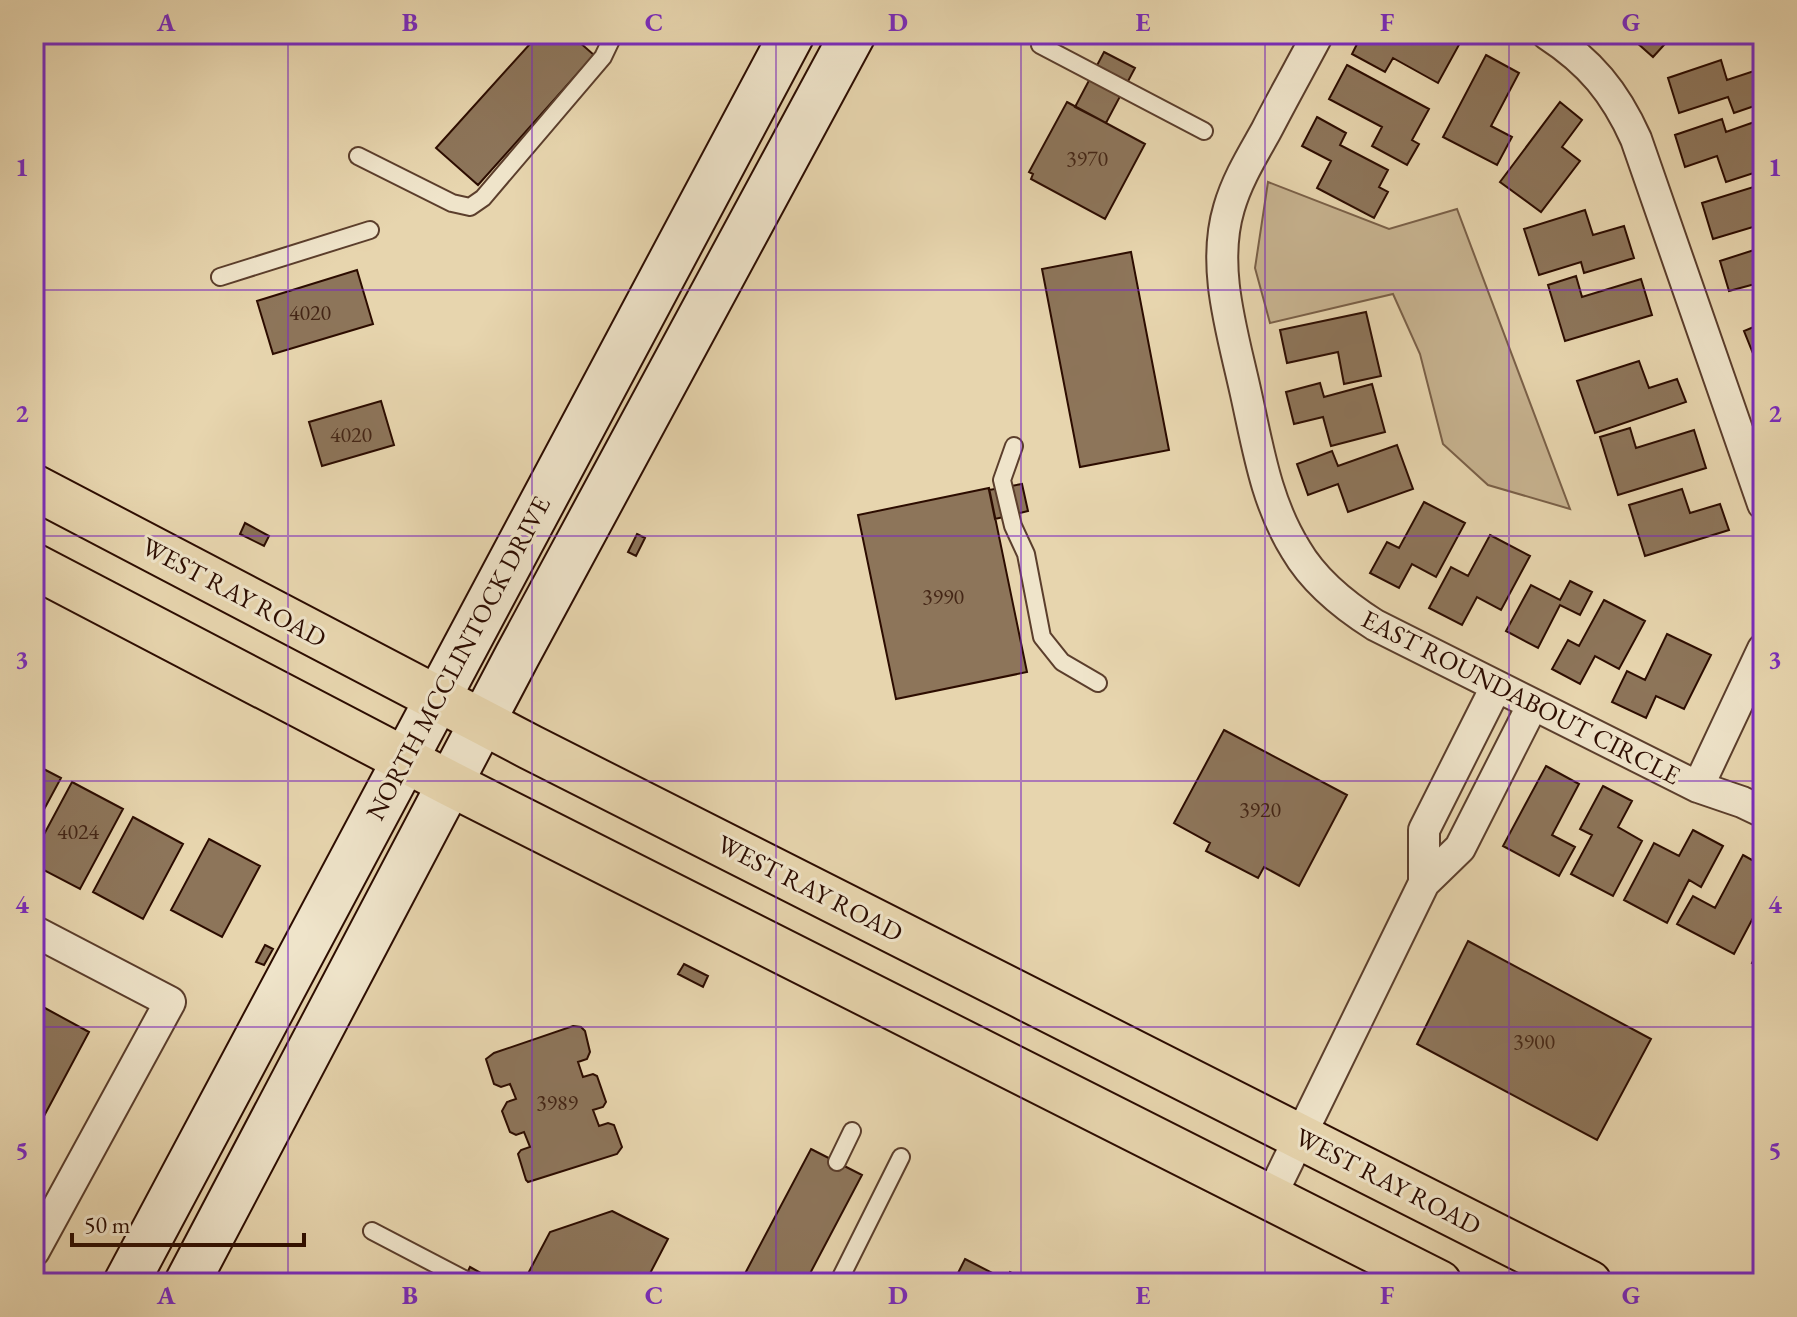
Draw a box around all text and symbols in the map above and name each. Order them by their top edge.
text: A [156,5,176,39]
text: B [402,5,418,39]
text: C [645,5,663,39]
text: D [888,5,908,39]
text: E [1136,5,1151,39]
text: F [1380,5,1394,39]
text: G [1622,5,1641,39]
house number: 3970 [1066,144,1109,173]
text: 1 [15,150,29,184]
text: 1 [1768,150,1782,184]
house number: 4020 [289,298,332,327]
text: 2 [15,396,29,430]
text: 2 [1768,396,1782,430]
house number: 4020 [330,420,373,449]
street label: NORTH MCCLINTOCK DRIVE [358,490,558,826]
street label: WEST RAY ROAD [136,529,332,655]
house number: 3990 [922,582,965,611]
street label: EAST ROUNDABOUT CIRCLE [1356,602,1686,793]
text: 3 [15,642,29,676]
text: 3 [1768,642,1782,676]
house number: 3920 [1239,795,1282,824]
house number: 4024 [57,817,100,846]
street label: WEST RAY ROAD [711,826,909,950]
text: 4 [15,887,29,921]
text: 4 [1768,887,1782,921]
house number: 3900 [1513,1027,1556,1056]
house number: 3989 [536,1088,579,1117]
street label: WEST RAY ROAD [1289,1119,1487,1243]
text: 5 [15,1133,29,1167]
text: 5 [1768,1133,1782,1167]
scale bar [72,1197,304,1247]
text: 50 m [84,1209,131,1240]
text: A [156,1278,176,1312]
text: B [402,1278,418,1312]
text: C [645,1278,663,1312]
text: D [888,1278,908,1312]
text: E [1136,1278,1151,1312]
text: F [1380,1278,1394,1312]
text: G [1622,1278,1641,1312]

